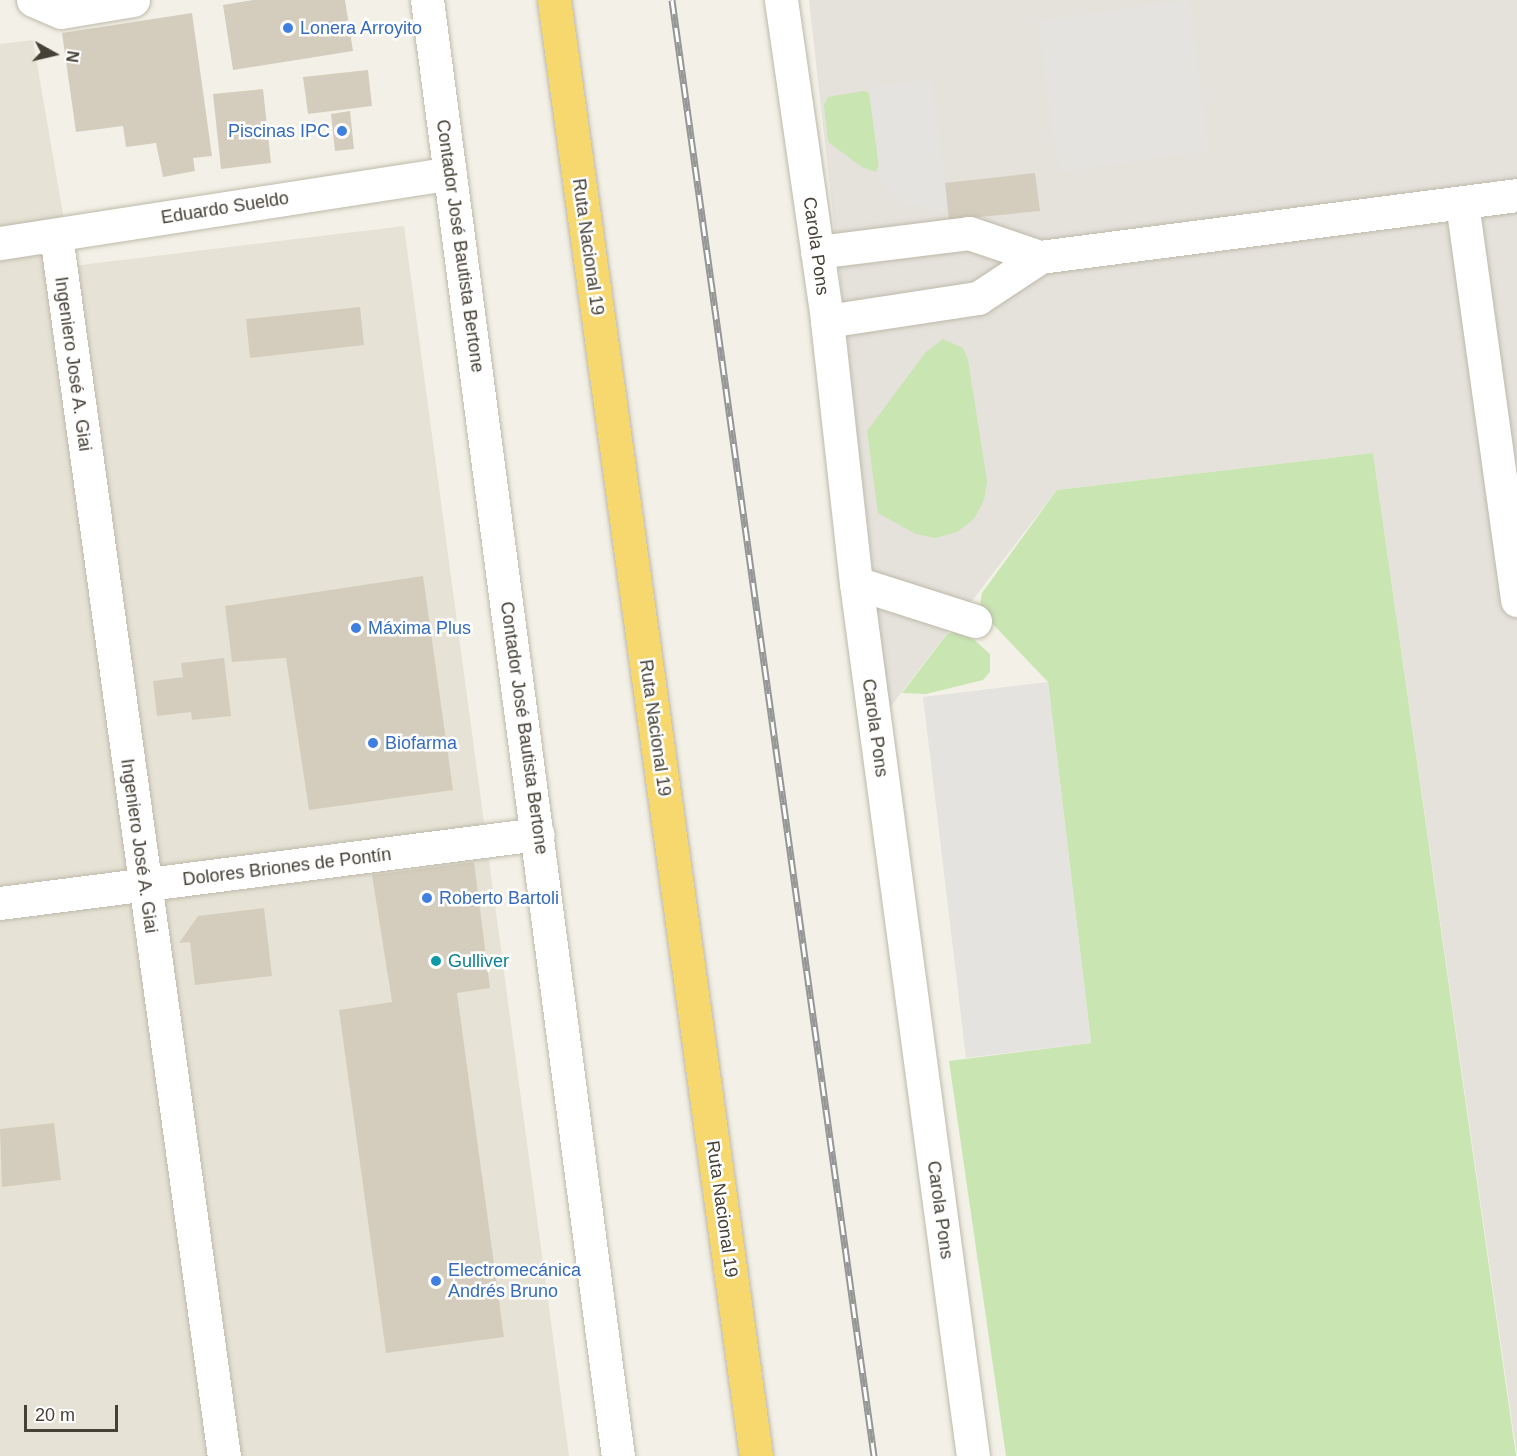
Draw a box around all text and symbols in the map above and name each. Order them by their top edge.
place label: Lonera Arroyito [300,17,423,39]
marker: Lonera Arroyito [281,21,295,35]
north arrow [24,24,84,84]
text: N [63,50,82,63]
street label: Contador José Bautista Bertone [432,118,488,374]
place label: Piscinas IPC [228,120,330,142]
marker: Piscinas IPC [335,124,349,138]
street label: Ruta Nacional 19 [568,177,608,317]
street label: Eduardo Sueldo [160,187,290,229]
street label: Carola Pons [798,195,834,297]
street label: Ingeniero José A. Giai [50,275,96,453]
street label: Contador José Bautista Bertone [496,600,552,856]
place label: Máxima Plus [368,617,471,639]
marker: Máxima Plus [349,621,363,635]
street label: Ruta Nacional 19 [635,658,675,798]
street label: Carola Pons [857,677,893,779]
place label: Biofarma [385,732,457,754]
marker: Biofarma [366,736,380,750]
street label: Ingeniero José A. Giai [116,757,162,935]
street label: Dolores Briones de Pontín [181,843,393,891]
place label: Roberto Bartoli [439,887,559,909]
marker: Roberto Bartoli [420,891,434,905]
place label: Gulliver [448,950,509,972]
marker: Gulliver [429,954,443,968]
street label: Ruta Nacional 19 [702,1139,742,1279]
street label: Carola Pons [922,1159,958,1261]
place label: Electromecánica Andrés Bruno [448,1260,581,1302]
marker: Electromecánica Andrés Bruno [429,1274,443,1288]
scale bar [27,1393,122,1431]
text: 20 m [35,1405,75,1425]

